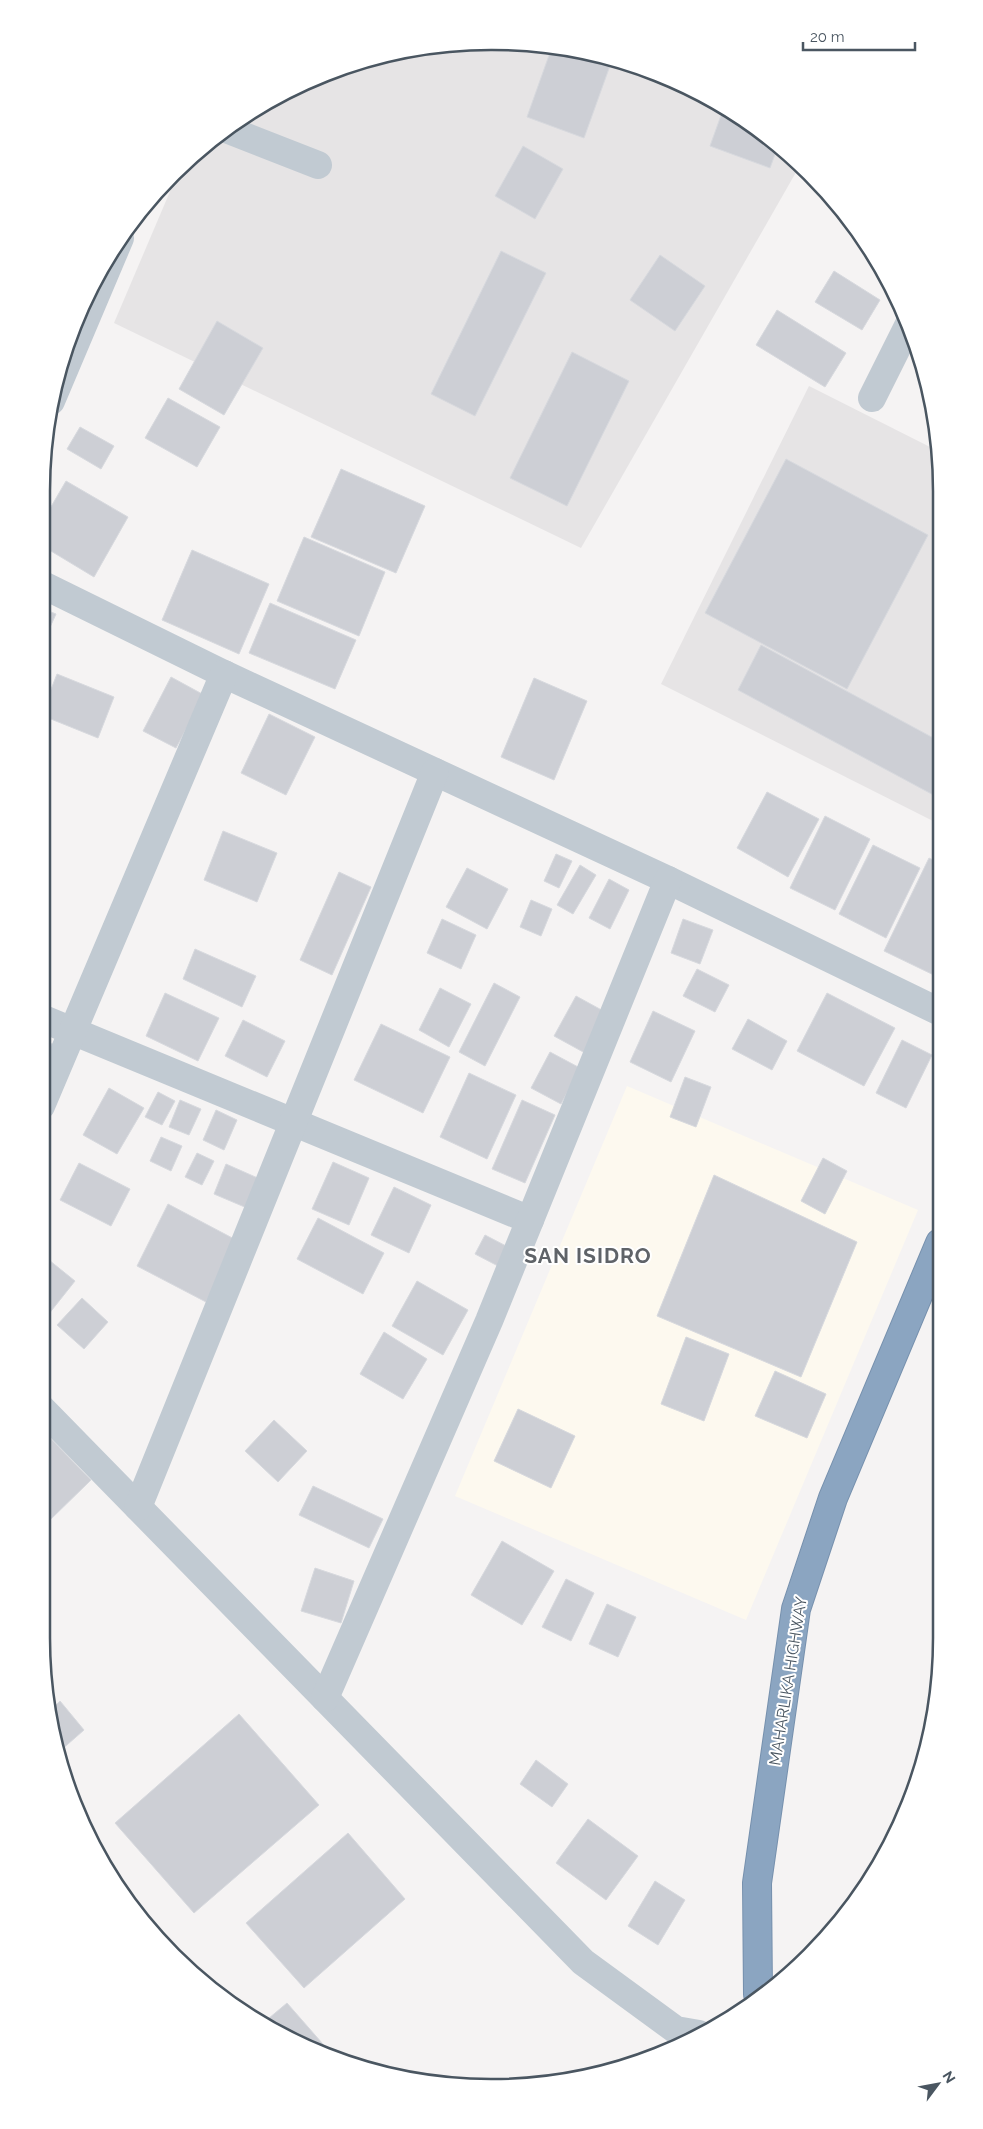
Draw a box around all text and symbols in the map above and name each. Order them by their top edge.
scale bar [803,20,916,52]
text: 20 m [810,28,845,46]
district label: SAN ISIDRO [524,1243,652,1268]
street label: MAHARLIKA HIGHWAY [765,1595,811,1767]
north arrow [913,2059,963,2109]
text: N [939,2068,959,2086]

